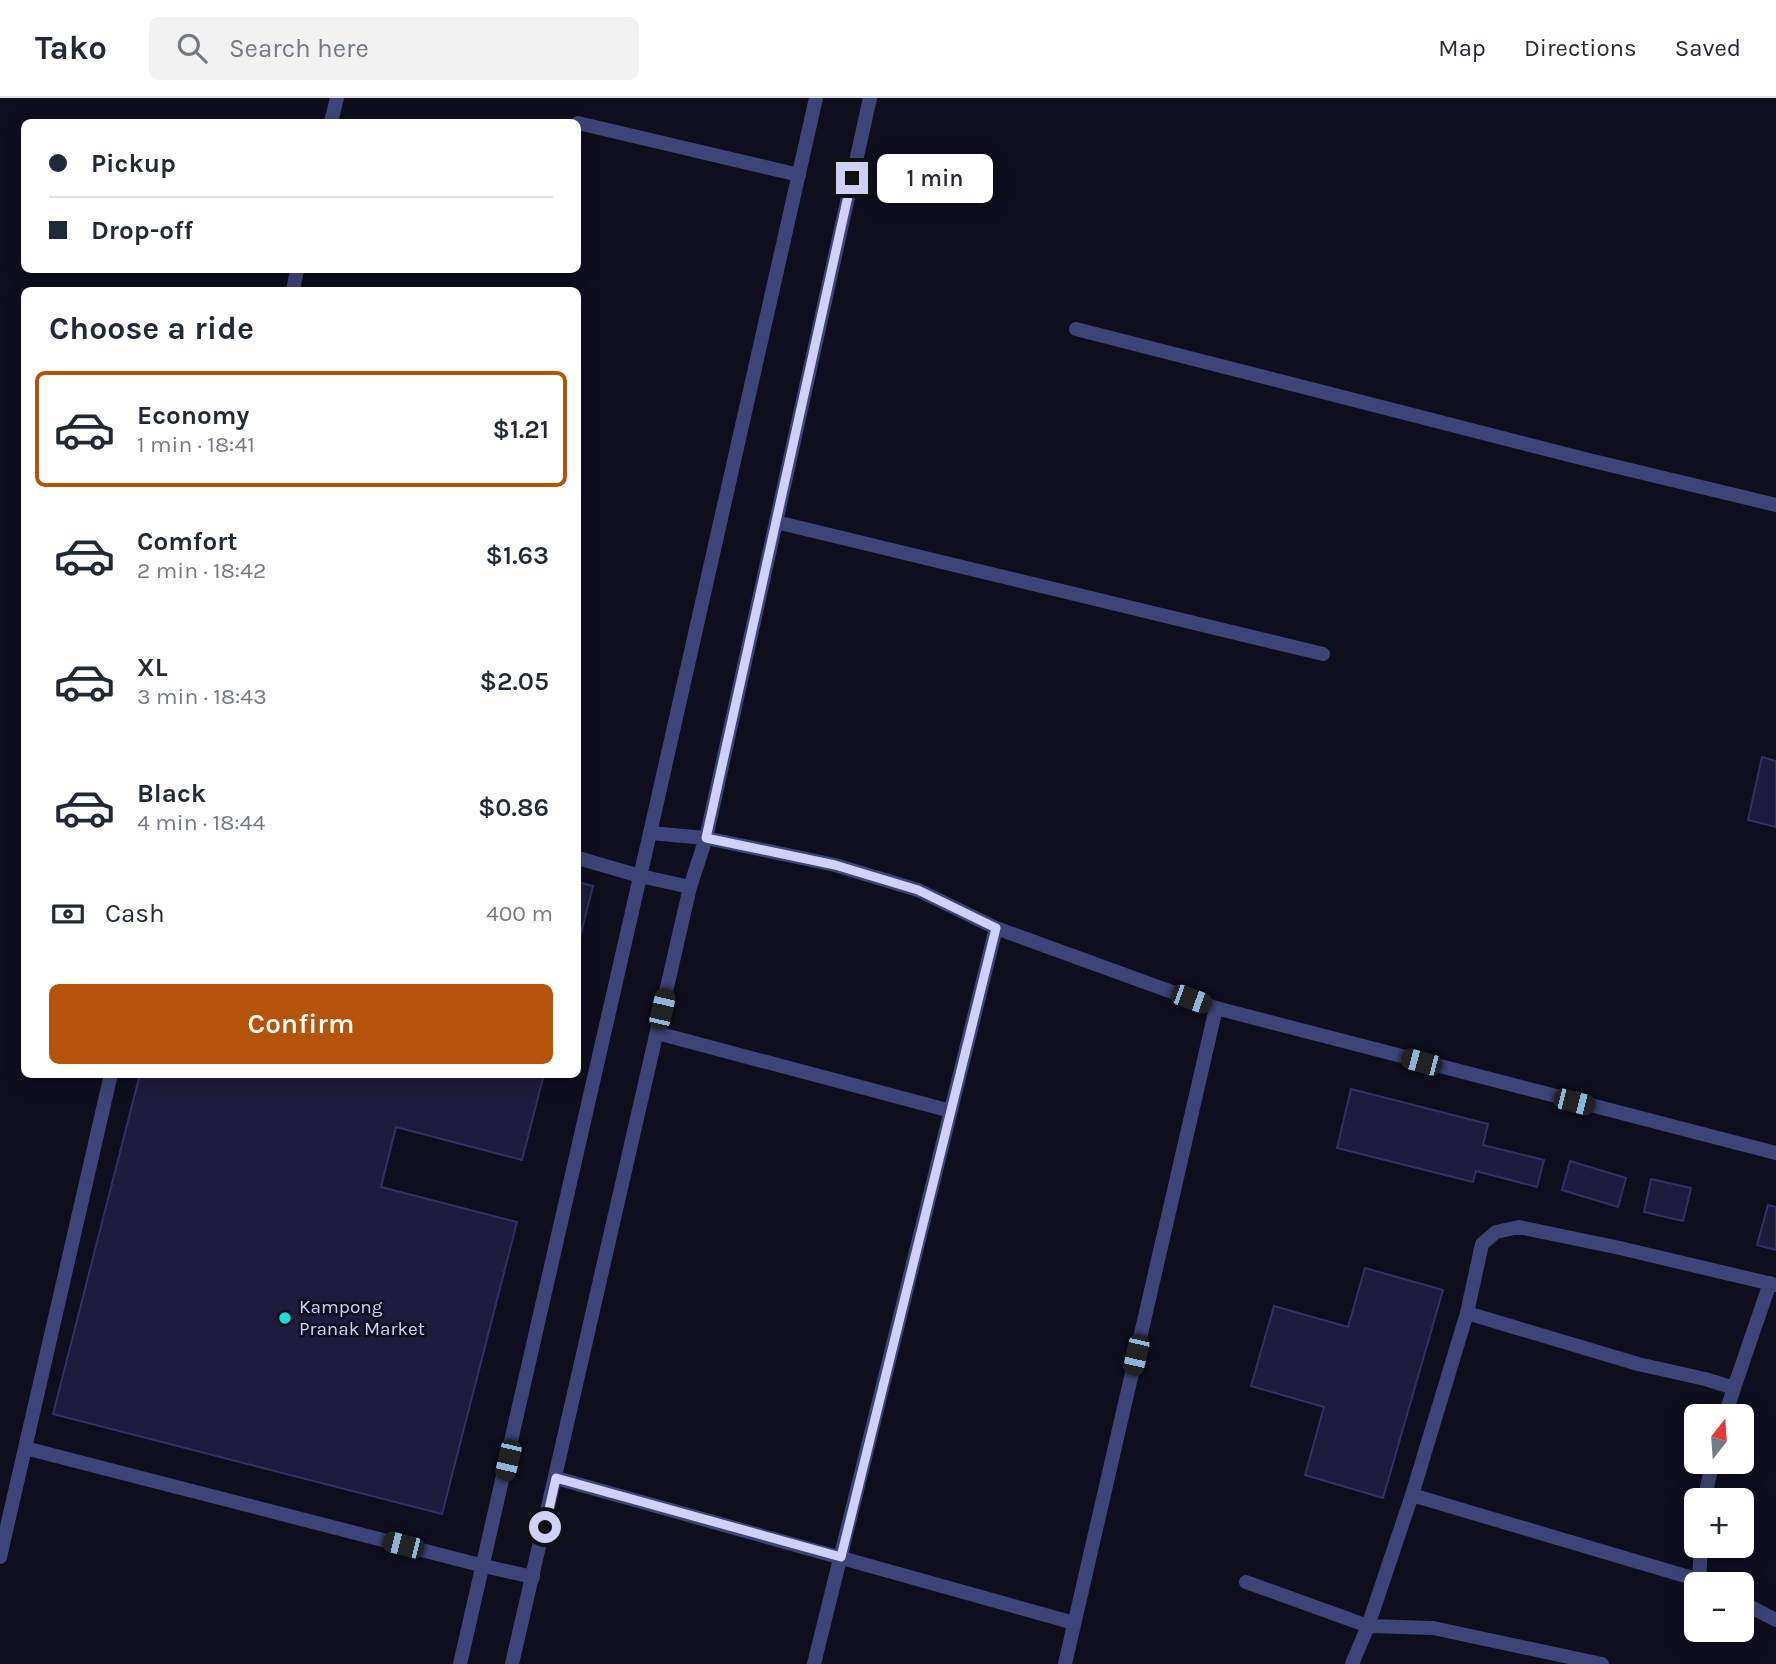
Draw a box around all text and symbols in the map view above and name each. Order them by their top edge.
search box [149,17,639,80]
text: Tako [35,29,107,67]
icon: search [173,29,211,67]
text: Search here [229,33,369,64]
text: Map [1438,34,1486,62]
text: Directions [1524,34,1637,62]
text: Saved [1675,34,1741,62]
text: Pickup [91,148,176,179]
callout: 1 min [876,154,992,202]
route end [836,162,868,194]
text: 1 min [906,165,964,192]
text: Drop-off [91,215,193,246]
text: Choose a ride [49,310,254,347]
icon: car [53,398,116,461]
text: Economy [137,400,249,431]
text: $1.21 [492,414,549,445]
text: 1 min · 18:41 [137,431,255,458]
icon: car [53,524,116,587]
text: Comfort [137,526,238,557]
text: $1.63 [486,540,549,571]
text: 2 min · 18:42 [137,557,266,584]
icon: car [53,650,116,713]
text: XL [137,652,168,683]
text: $2.05 [479,666,549,697]
text: 3 min · 18:43 [137,683,267,710]
icon: car [53,776,116,839]
text: Black [137,778,206,809]
text: $0.86 [478,792,549,823]
text: 4 min · 18:44 [137,809,265,836]
icon: cash [49,895,87,933]
text: Cash [105,898,165,929]
text: 400 m [486,900,553,927]
car [1168,982,1215,1016]
button: Confirm [49,984,553,1064]
car [648,986,677,1032]
car [1398,1046,1445,1078]
car [1552,1087,1597,1117]
place label: Kampong Pranak Market [299,1296,425,1340]
marker: Kampong Pranak Market [277,1310,293,1326]
car [1122,1332,1151,1378]
north arrow [1684,1404,1754,1474]
map controls [1684,1404,1754,1642]
car [494,1437,523,1483]
button: + [1684,1488,1754,1558]
route start [529,1511,561,1543]
car [381,1530,426,1560]
button: − [1684,1572,1754,1642]

